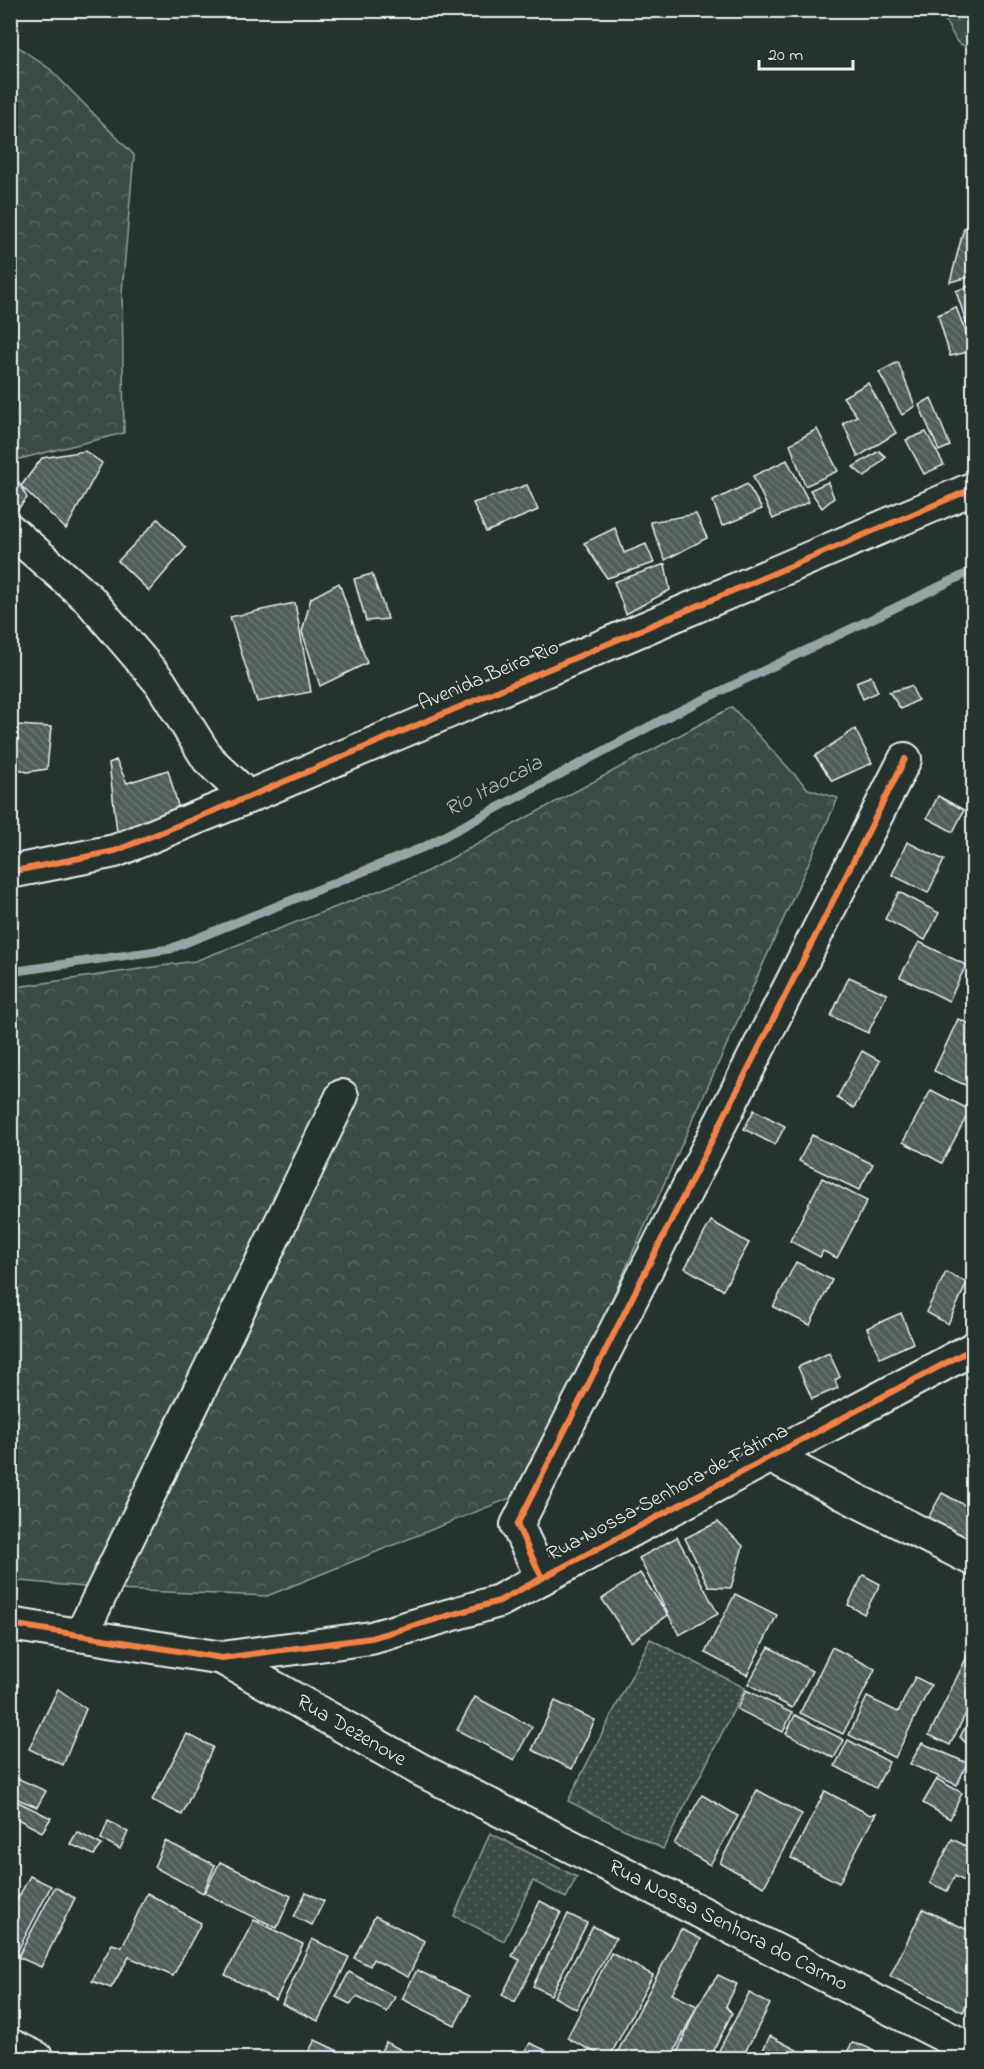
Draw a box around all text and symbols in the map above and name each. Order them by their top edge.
scale bar [759,33,854,71]
text: 20 m [768,43,803,69]
street label: Avenida Beira Rio [414,633,564,719]
water label: Rio Itaocaia [439,747,549,826]
street label: Rua Nossa Senhora de Fátima [542,1416,794,1570]
street label: Rua Dezenove [290,1687,412,1775]
street label: Rua Nossa Senhora do Carmo [603,1852,853,2000]

